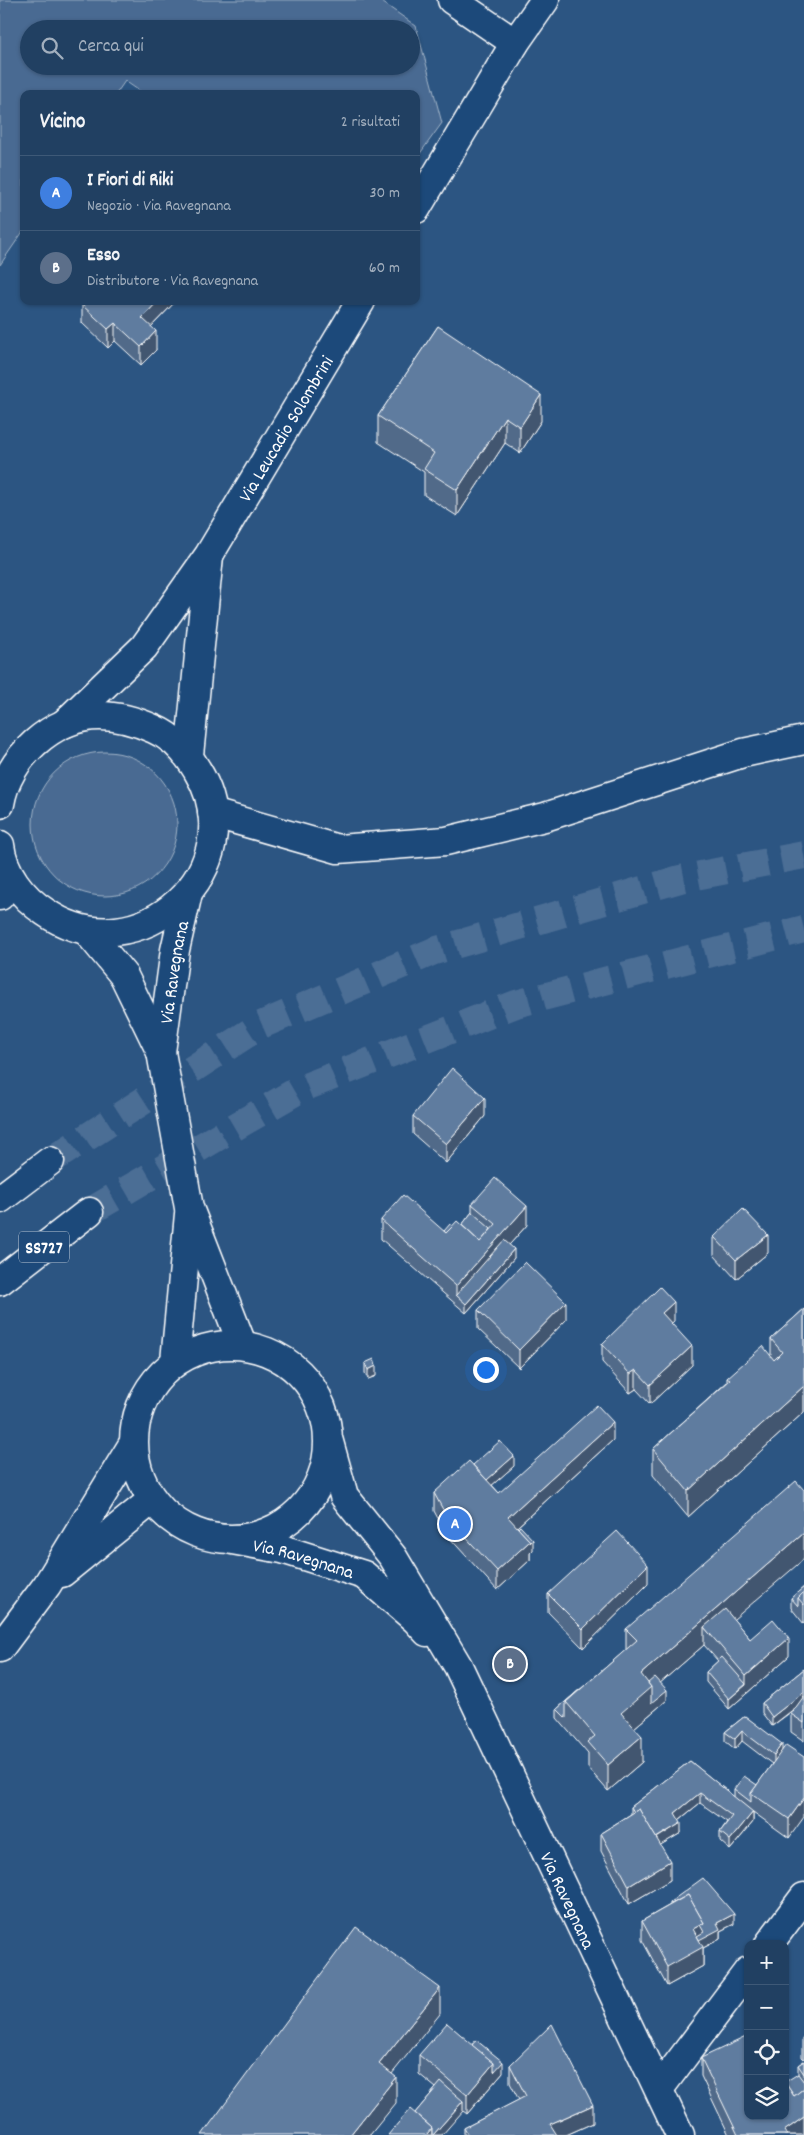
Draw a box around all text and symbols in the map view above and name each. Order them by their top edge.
search box [20,20,420,75]
icon: search [38,34,66,62]
text: Cerca qui [78,34,144,61]
text: Vicino [40,108,85,138]
text: 2 risultati [341,111,400,134]
text: I Fiori di Riki [87,168,173,195]
text: A [52,182,60,205]
text: 30 m [370,182,400,205]
text: Negozio · Via Ravegnana [87,195,231,218]
text: Esso [87,243,120,270]
text: B [52,257,60,280]
text: 60 m [369,257,400,280]
text: Distributore · Via Ravegnana [87,270,258,293]
street label: Via Leucadio Solombrini [234,351,342,508]
street label: Via Ravegnana [155,917,199,1026]
road number: SS727 [19,1232,69,1262]
your location [473,1357,499,1383]
pin: A [439,1505,471,1543]
street label: Via Ravegnana [251,1534,358,1588]
pin: B [494,1645,526,1683]
street label: Via Ravegnana [531,1849,601,1955]
map controls [744,1940,789,2120]
button: + [744,1940,789,1985]
button: − [744,1985,789,2030]
button: locate [744,2030,789,2075]
button: layers [744,2075,789,2120]

